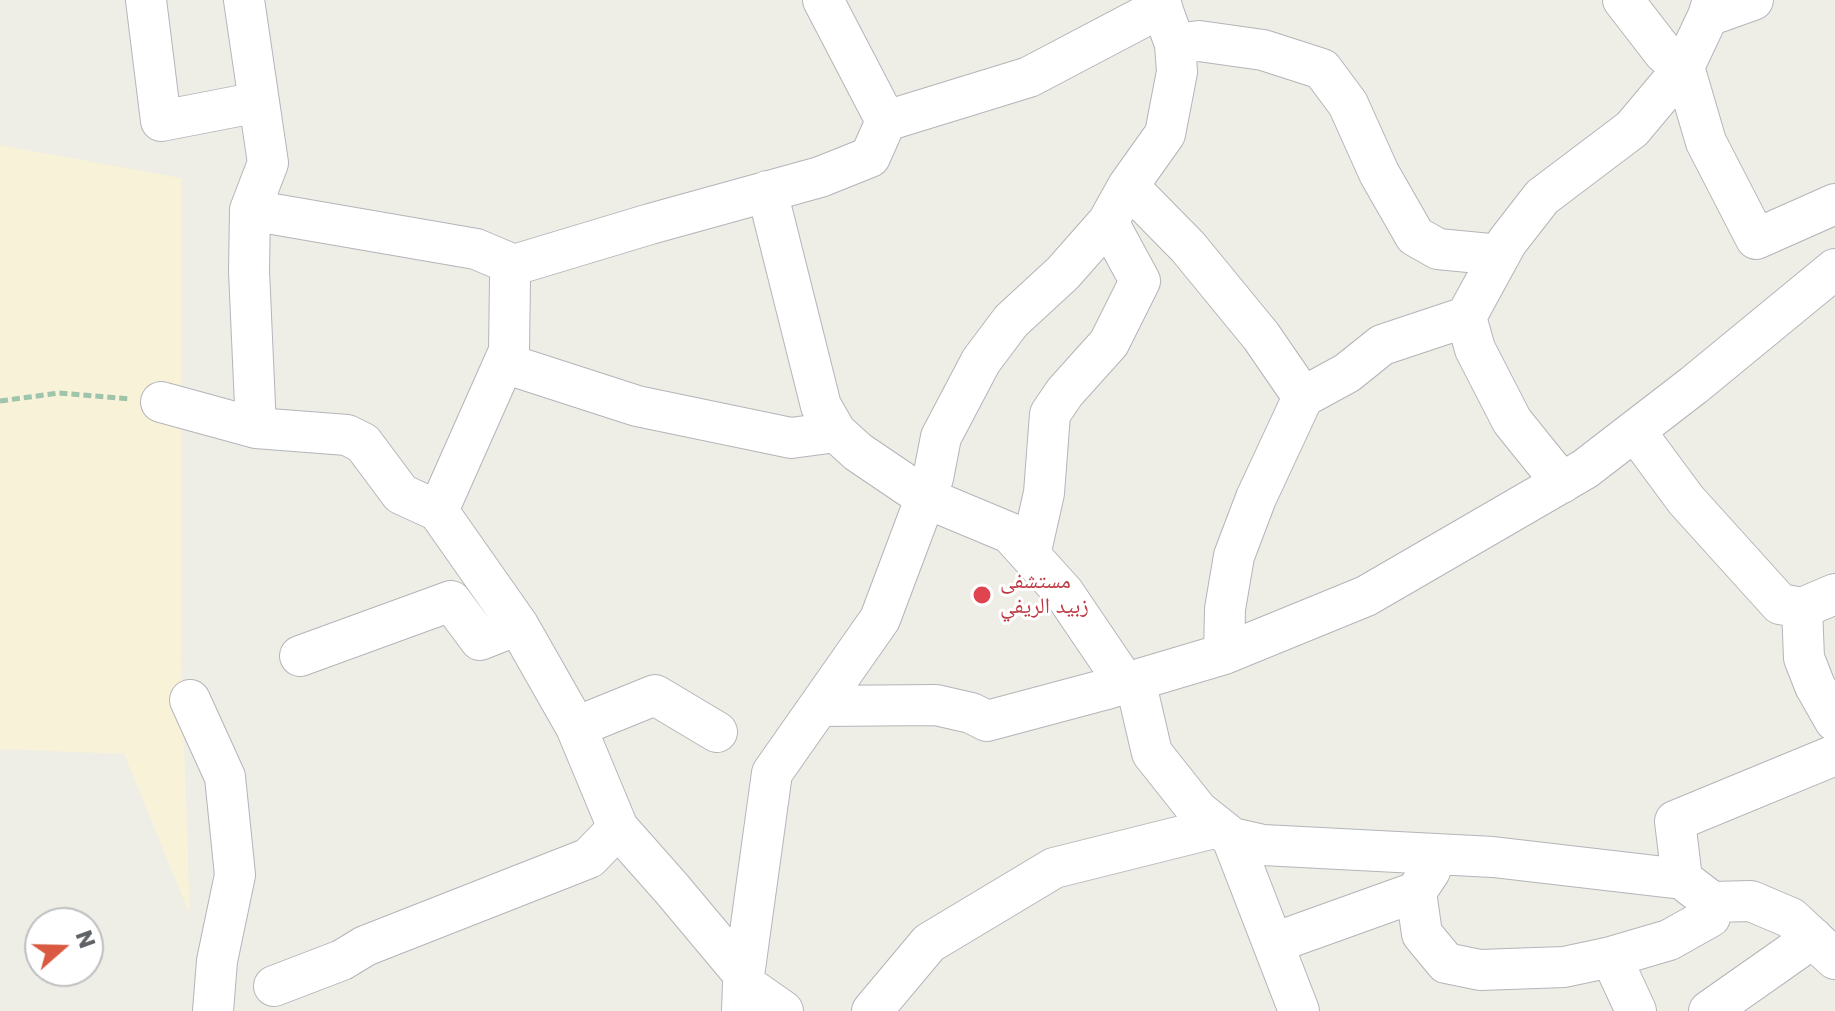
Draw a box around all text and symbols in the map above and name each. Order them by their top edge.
place label: مستشفى زبيد الريفي [1000,569,1089,620]
marker: مستشفى زبيد الريفي [971,584,993,606]
north arrow [24,907,104,987]
text: N [68,926,103,952]

